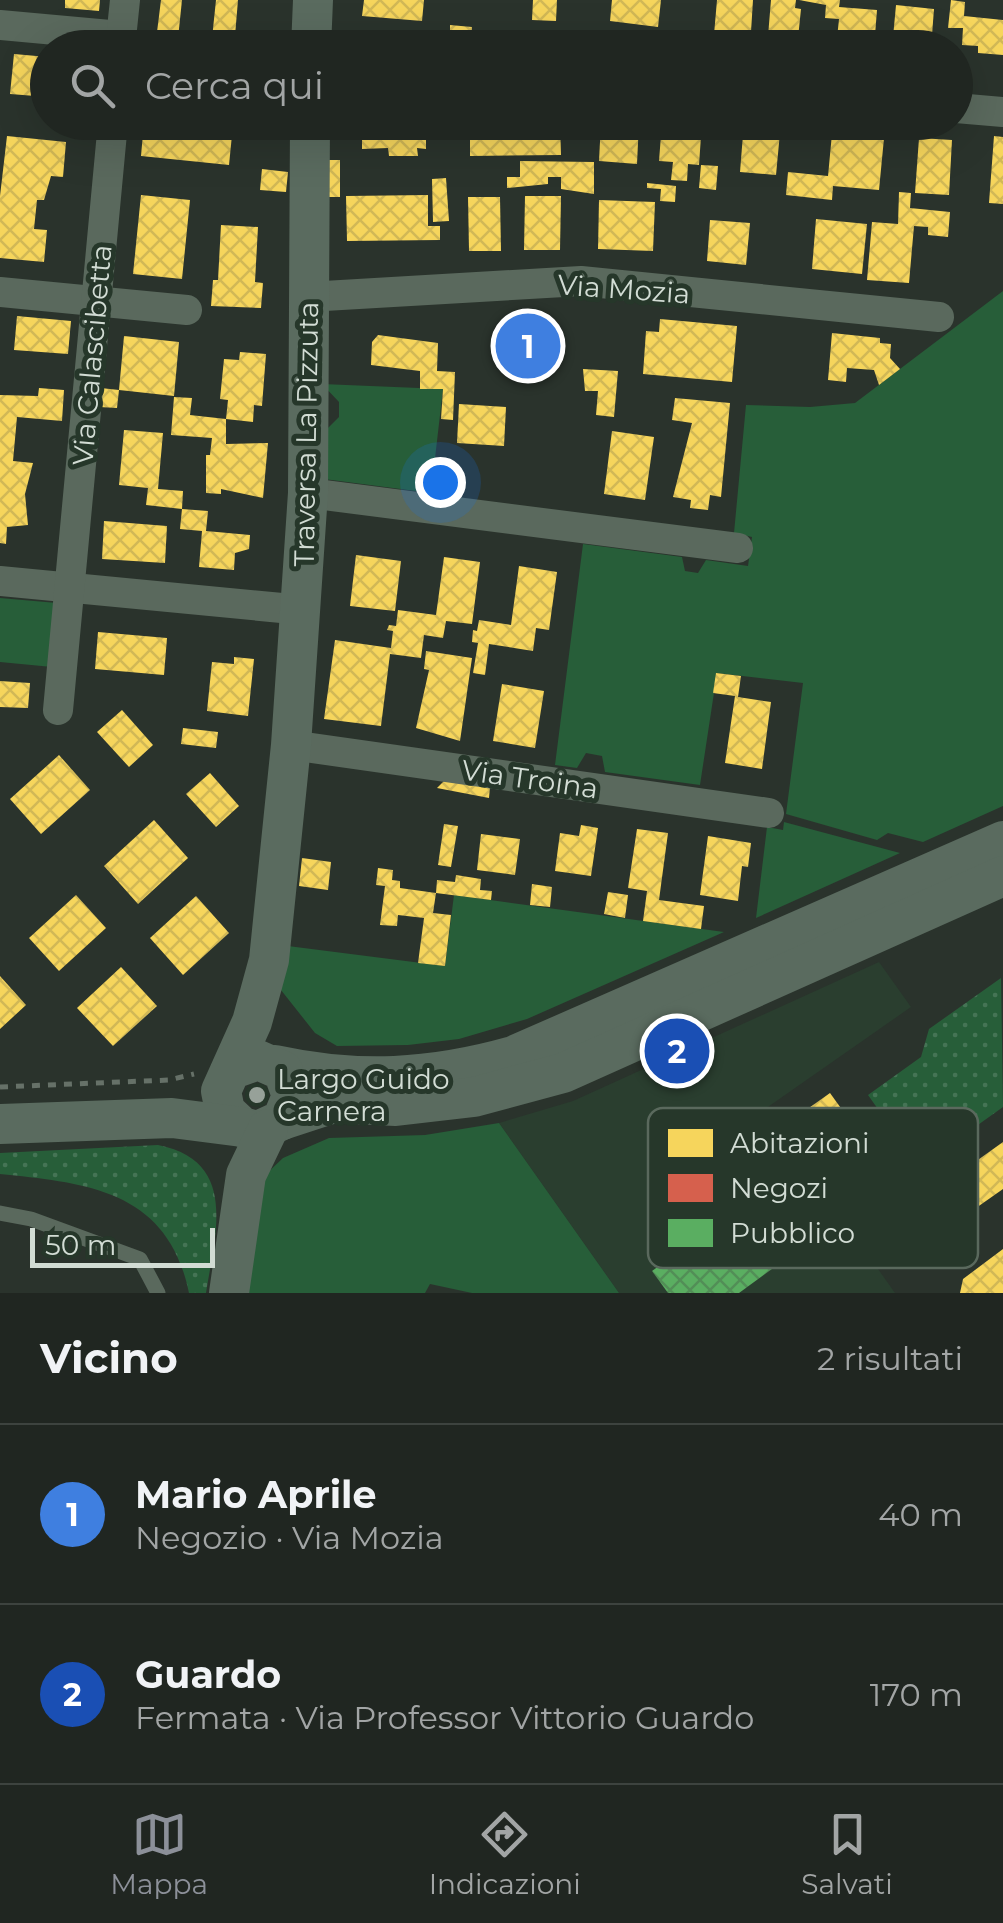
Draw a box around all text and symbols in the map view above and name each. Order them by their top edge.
search box [30,30,973,140]
icon: search [65,58,120,113]
text: Cerca qui [145,62,324,109]
street label: Via Calascibetta [65,243,119,467]
street label: Via Mozia [557,267,691,311]
street label: Traversa La Pizzuta [287,301,325,567]
pin: 1 [496,308,560,384]
your location [415,457,466,508]
street label: Via Troina [460,753,600,805]
pin: 2 [644,1014,710,1088]
place label: Largo Guido Carnera [277,1062,450,1128]
marker: Largo Guido Carnera [246,1084,268,1106]
legend [648,1108,978,1268]
text: Abitazioni [730,1126,870,1160]
text: Negozi [730,1171,828,1205]
text: Pubblico [730,1216,855,1250]
scale bar [30,1223,215,1268]
text: 50 m [45,1228,116,1262]
text: Vicino [40,1332,178,1384]
text: 2 risultati [817,1339,963,1378]
text: Mario Aprile [135,1471,376,1518]
text: 1 [66,1495,79,1534]
text: 40 m [878,1495,963,1534]
text: Negozio · Via Mozia [135,1518,444,1557]
text: Guardo [135,1651,281,1698]
text: 2 [63,1675,82,1714]
text: 170 m [870,1675,963,1714]
text: Fermata · Via Professor Vittorio Guardo [135,1698,754,1737]
tab: Mappa [110,1807,208,1901]
tab: Indicazioni [429,1807,581,1901]
tab: Salvati [801,1807,893,1901]

